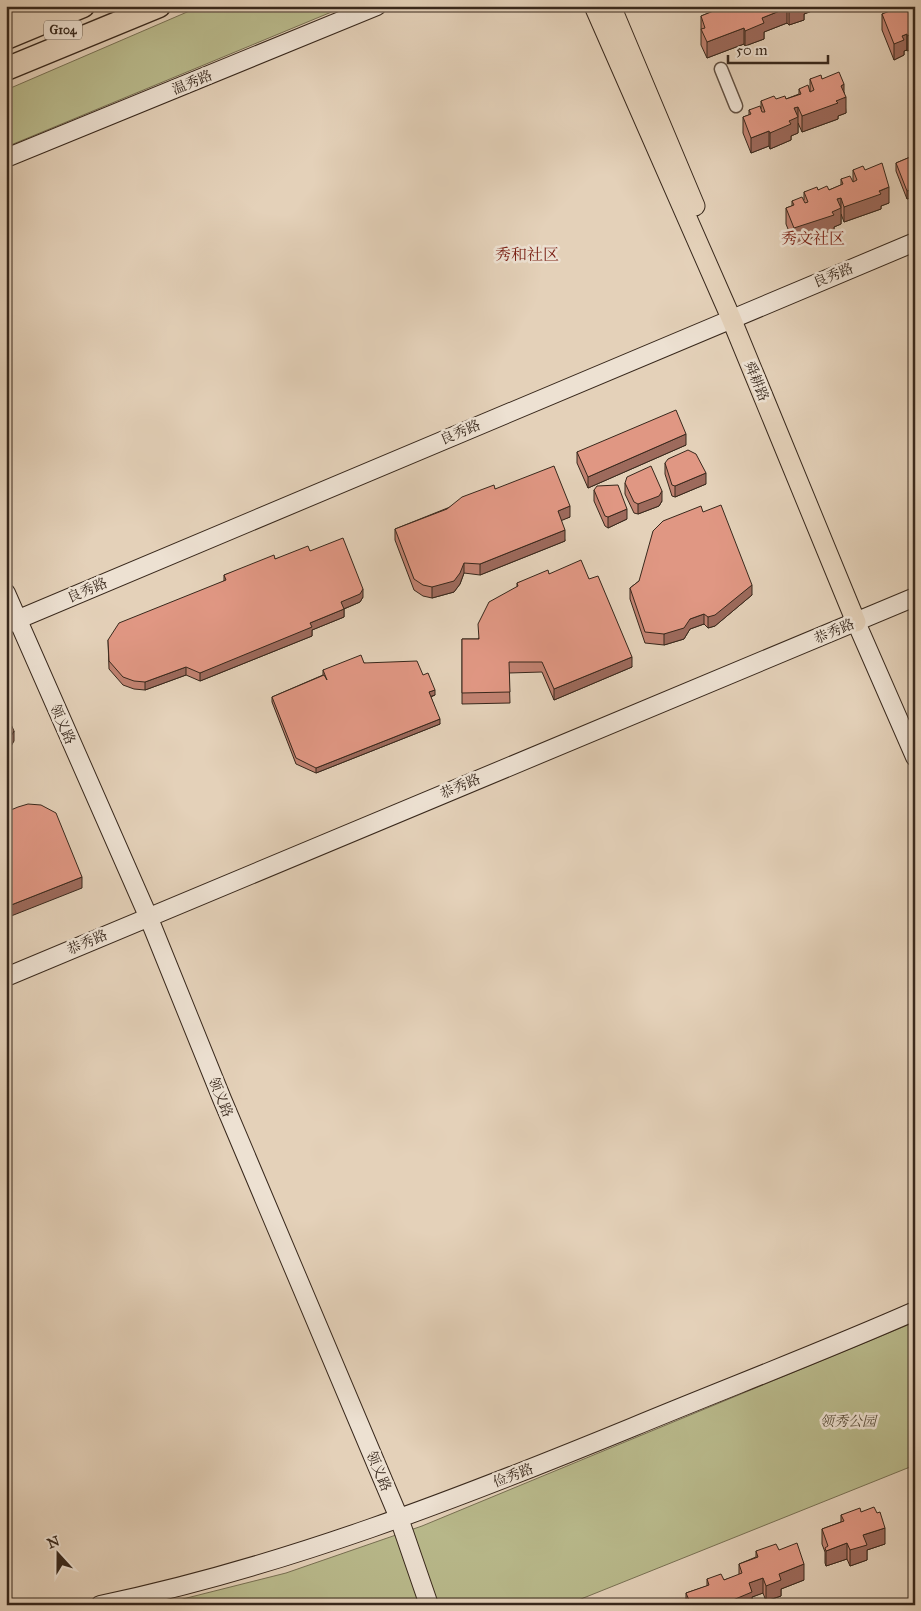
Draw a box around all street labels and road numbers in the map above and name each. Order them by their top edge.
road number: G104 [44,20,82,40]
street label: 温秀路 [170,67,215,98]
street label: 良秀路 [811,260,856,291]
street label: 舜耕路 [741,359,772,404]
street label: 良秀路 [438,416,483,448]
street label: 良秀路 [65,574,110,606]
street label: 恭秀路 [812,615,857,647]
street label: 领义路 [46,702,79,747]
street label: 恭秀路 [438,770,483,802]
street label: 恭秀路 [65,926,110,958]
street label: 领义路 [205,1075,236,1120]
street label: 领义路 [363,1449,395,1494]
street label: 俭秀路 [491,1460,536,1491]

